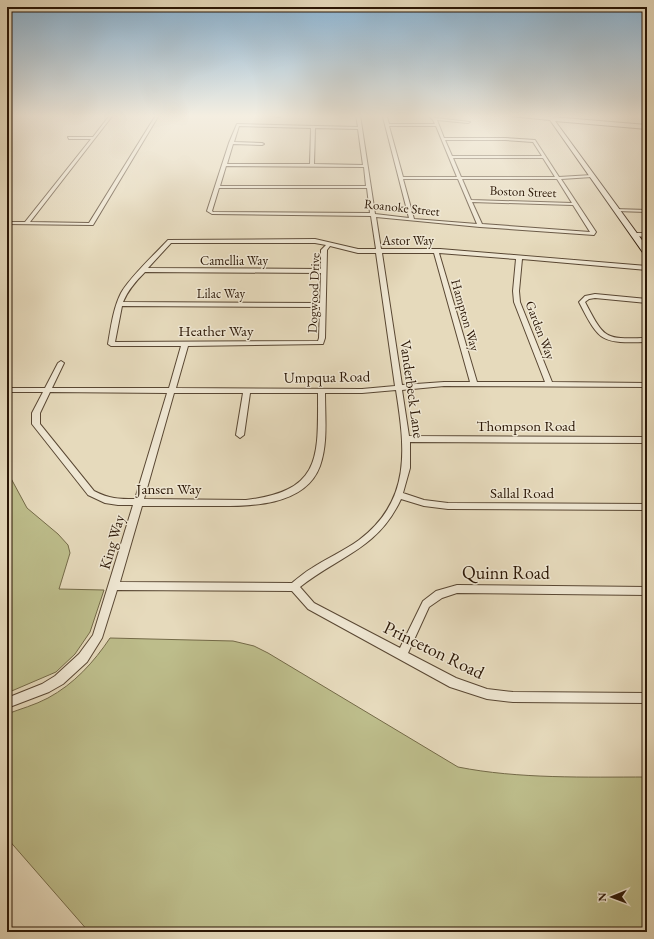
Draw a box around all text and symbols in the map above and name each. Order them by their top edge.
street label: Boston Street [489,182,557,201]
street label: Roanoke Street [363,195,441,220]
street label: Astor Way [381,232,434,249]
street label: Camellia Way [200,252,268,269]
street label: Dogwood Drive [304,253,323,333]
street label: Hampton Way [447,277,484,353]
street label: Lilac Way [197,285,245,302]
street label: Garden Way [522,298,560,362]
street label: Heather Way [179,321,254,340]
street label: Vanderbeck Lane [396,339,429,439]
street label: Umpqua Road [284,366,371,387]
street label: Thompson Road [476,416,576,435]
street label: Jansen Way [134,479,202,498]
street label: Sallal Road [490,483,554,502]
street label: King Way [95,512,128,571]
street label: Quinn Road [462,561,551,584]
street label: Princeton Road [380,615,489,684]
north arrow [592,877,632,917]
text: N [595,893,609,902]

